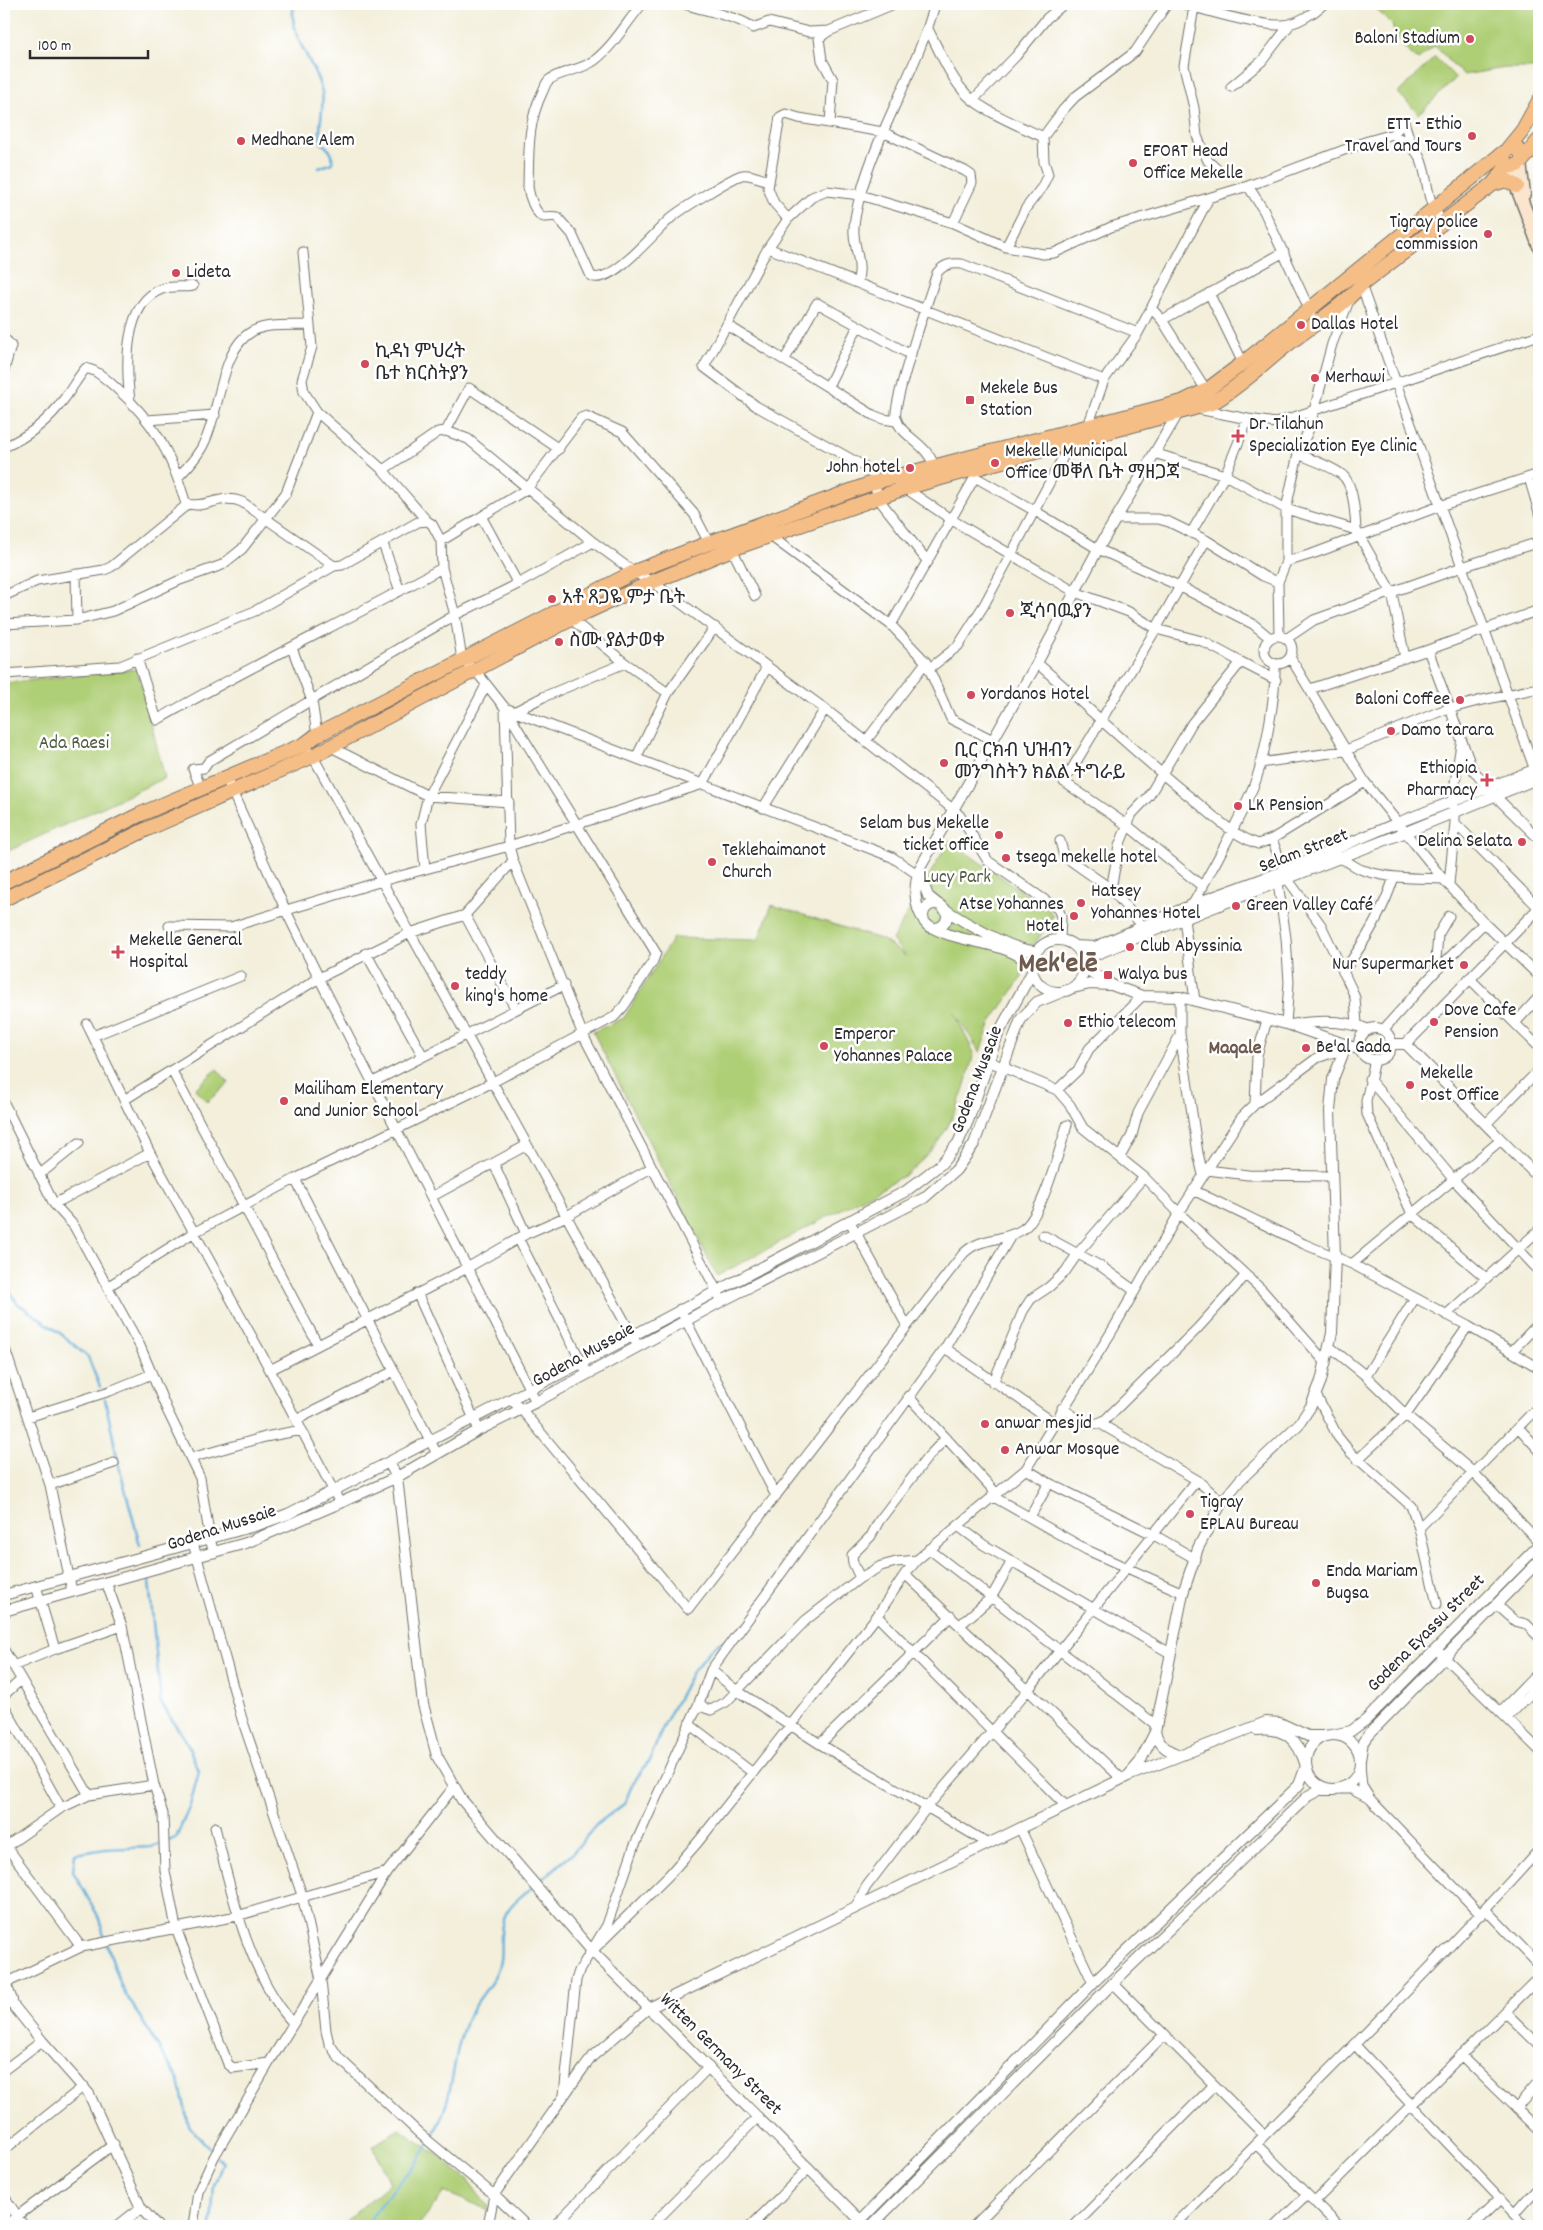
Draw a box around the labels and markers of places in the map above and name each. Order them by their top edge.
place label: Baloni Stadium [1355,26,1460,53]
marker: Baloni Stadium [1464,33,1476,45]
place label: ETT - Ethio Travel and Tours [1345,112,1462,161]
place label: Medhane Alem [251,128,355,155]
marker: ETT - Ethio Travel and Tours [1466,130,1478,142]
marker: Medhane Alem [235,135,247,147]
place label: EFORT Head Office Mekelle [1143,139,1243,188]
marker: EFORT Head Office Mekelle [1127,157,1139,169]
place label: Tigray police commission [1389,210,1478,259]
marker: Tigray police commission [1482,228,1494,240]
place label: Lideta [186,260,232,287]
marker: Lideta [170,267,182,279]
place label: Dallas Hotel [1311,312,1399,339]
marker: Dallas Hotel [1295,319,1307,331]
place label: ኪዳነ ምህረት ቤተ ክርስትያን [375,340,468,389]
marker: ኪዳነ ምህረት ቤተ ክርስትያን [359,358,371,370]
place label: Merhawi [1325,365,1385,392]
marker: Merhawi [1309,372,1321,384]
place label: Mekele Bus Station [980,376,1058,425]
marker: Mekele Bus Station [964,394,976,406]
place label: Dr. Tilahun Specialization Eye Clinic [1249,412,1417,461]
marker: Dr. Tilahun Specialization Eye Clinic [1231,429,1245,443]
place label: Mekelle Municipal Office መቐለ ቤት ማዘጋጃ [1005,439,1180,488]
place label: John hotel [826,455,900,482]
marker: Mekelle Municipal Office መቐለ ቤት ማዘጋጃ [989,457,1001,469]
marker: John hotel [904,462,916,474]
place label: አቶ ጸጋዬ ምታ ቤት [562,586,686,613]
marker: አቶ ጸጋዬ ምታ ቤት [546,593,558,605]
place label: ጂሳባዉያን [1020,600,1092,627]
marker: ጂሳባዉያን [1004,607,1016,619]
place label: ስሙ ያልታወቀ [569,629,665,656]
marker: ስሙ ያልታወቀ [553,636,565,648]
place label: Yordanos Hotel [981,682,1089,709]
place label: Baloni Coffee [1355,687,1450,714]
marker: Yordanos Hotel [965,689,977,701]
marker: Baloni Coffee [1454,694,1466,706]
place label: Damo tarara [1401,718,1495,745]
marker: Damo tarara [1385,725,1397,737]
place label: ቢር ርክብ ህዝብን መንግስትን ክልል ትግራይ [954,739,1126,788]
place label: Ethiopia Pharmacy [1406,756,1478,805]
marker: ቢር ርክብ ህዝብን መንግስትን ክልል ትግራይ [938,757,950,769]
marker: Ethiopia Pharmacy [1481,774,1493,786]
place label: LK Pension [1248,793,1323,820]
marker: LK Pension [1232,800,1244,812]
place label: Selam bus Mekelle ticket office [860,811,989,860]
marker: Selam bus Mekelle ticket office [993,829,1005,841]
place label: Delina Selata [1418,829,1513,856]
marker: Delina Selata [1516,836,1528,848]
place label: Teklehaimanot Church [722,838,826,887]
place label: tsega mekelle hotel [1016,845,1158,872]
marker: tsega mekelle hotel [1000,852,1012,864]
marker: Teklehaimanot Church [706,856,718,868]
place label: Hatsey Yohannes Hotel [1091,879,1201,928]
place label: Atse Yohannes Hotel [959,892,1064,941]
place label: Green Valley Café [1246,893,1373,920]
marker: Hatsey Yohannes Hotel [1075,897,1087,909]
marker: Green Valley Café [1230,900,1242,912]
marker: Atse Yohannes Hotel [1068,910,1080,922]
place label: Mekelle General Hospital [129,928,242,977]
place label: Club Abyssinia [1140,934,1243,961]
marker: Club Abyssinia [1124,941,1136,953]
marker: Mekelle General Hospital [111,945,125,959]
place label: Nur Supermarket [1332,952,1454,979]
marker: Nur Supermarket [1458,959,1470,971]
place label: teddy king's home [465,962,548,1011]
place label: Walya bus [1118,962,1188,989]
marker: Walya bus [1102,969,1114,981]
marker: teddy king's home [449,980,461,992]
place label: Dove Cafe Pension [1444,998,1516,1047]
place label: Ethio telecom [1078,1010,1176,1037]
marker: Dove Cafe Pension [1428,1016,1440,1028]
marker: Ethio telecom [1062,1017,1074,1029]
place label: Emperor Yohannes Palace [834,1022,952,1071]
place label: Be'al Gada [1316,1035,1392,1062]
marker: Emperor Yohannes Palace [818,1040,830,1052]
marker: Be'al Gada [1300,1042,1312,1054]
place label: Mekelle Post Office [1420,1061,1499,1110]
place label: Mailiham Elementary and Junior School [294,1077,443,1126]
marker: Mekelle Post Office [1404,1079,1416,1091]
marker: Mailiham Elementary and Junior School [278,1095,290,1107]
place label: anwar mesjid [995,1411,1092,1438]
marker: anwar mesjid [979,1418,991,1430]
place label: Anwar Mosque [1015,1437,1119,1464]
marker: Anwar Mosque [999,1444,1011,1456]
place label: Tigray EPLAU Bureau [1200,1490,1299,1539]
marker: Tigray EPLAU Bureau [1184,1508,1196,1520]
place label: Enda Mariam Bugsa [1326,1559,1418,1608]
marker: Enda Mariam Bugsa [1310,1577,1322,1589]

